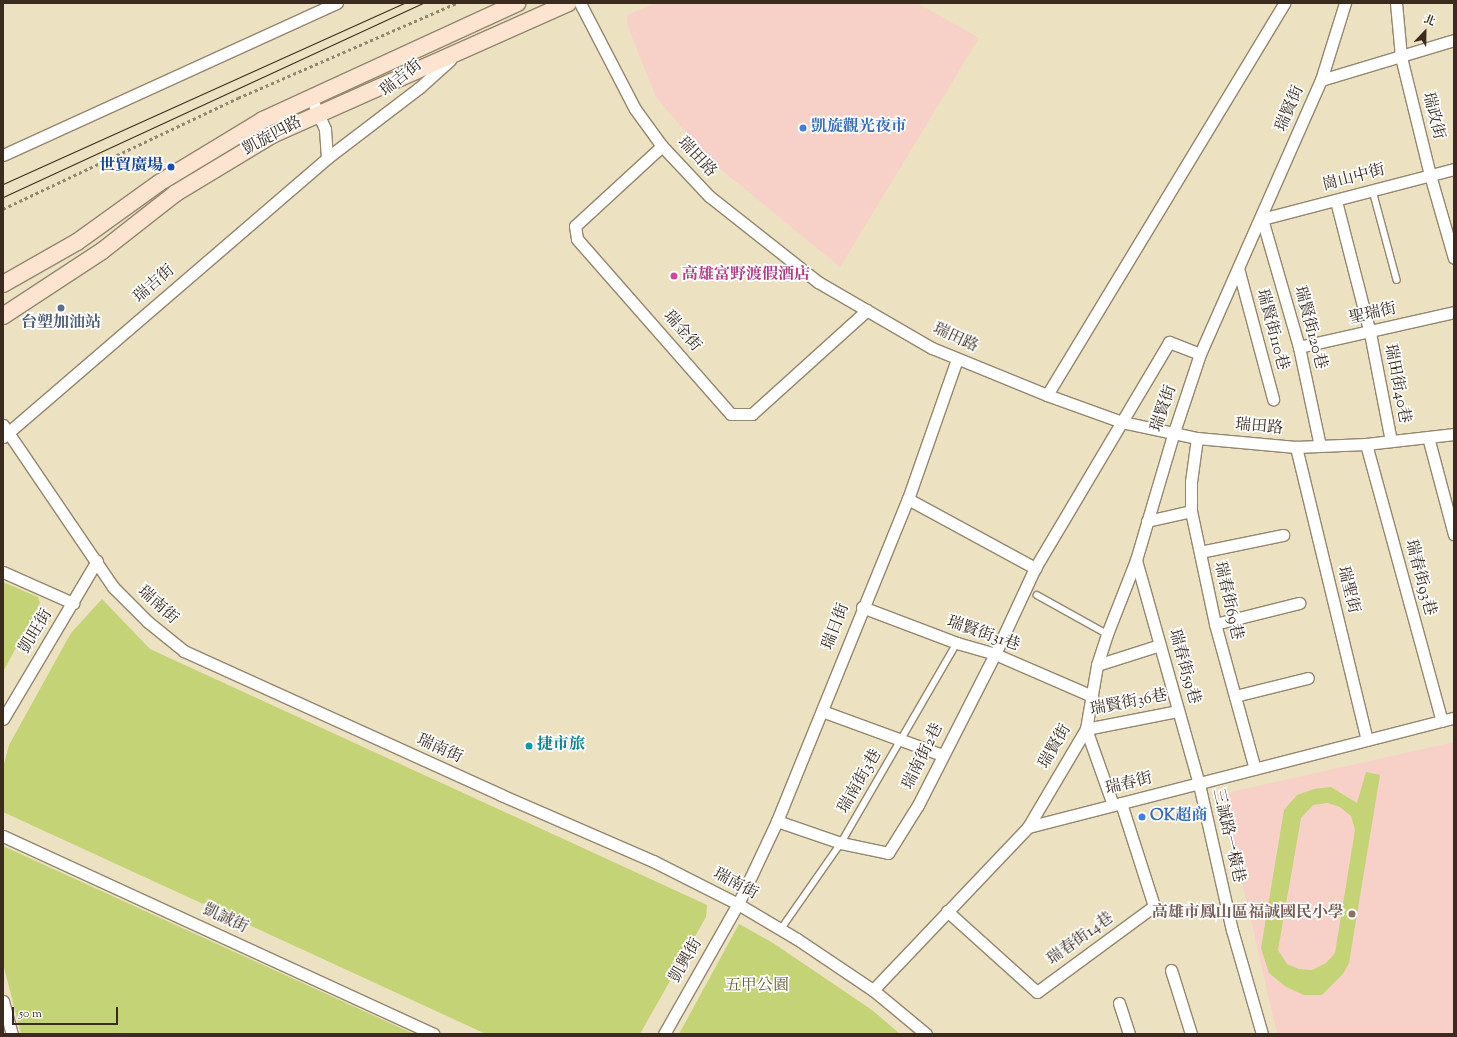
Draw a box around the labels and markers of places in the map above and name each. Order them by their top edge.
place label: 凱旋觀光夜市 [811,118,907,138]
marker: 凱旋觀光夜市 [798,123,808,133]
place label: 世貿廣場 [99,157,163,177]
marker: 世貿廣場 [166,162,176,172]
place label: 高雄富野渡假酒店 [682,266,810,286]
marker: 高雄富野渡假酒店 [669,271,679,281]
marker: 台塑加油站 [56,303,66,313]
place label: 台塑加油站 [21,314,101,334]
place label: 捷市旅 [537,736,585,756]
marker: 捷市旅 [524,741,534,751]
place label: OK超商 [1150,807,1207,827]
marker: OK超商 [1137,812,1147,822]
place label: 高雄市鳳山區福誠國民小學 [1152,904,1344,924]
marker: 高雄市鳳山區福誠國民小學 [1347,909,1357,919]

